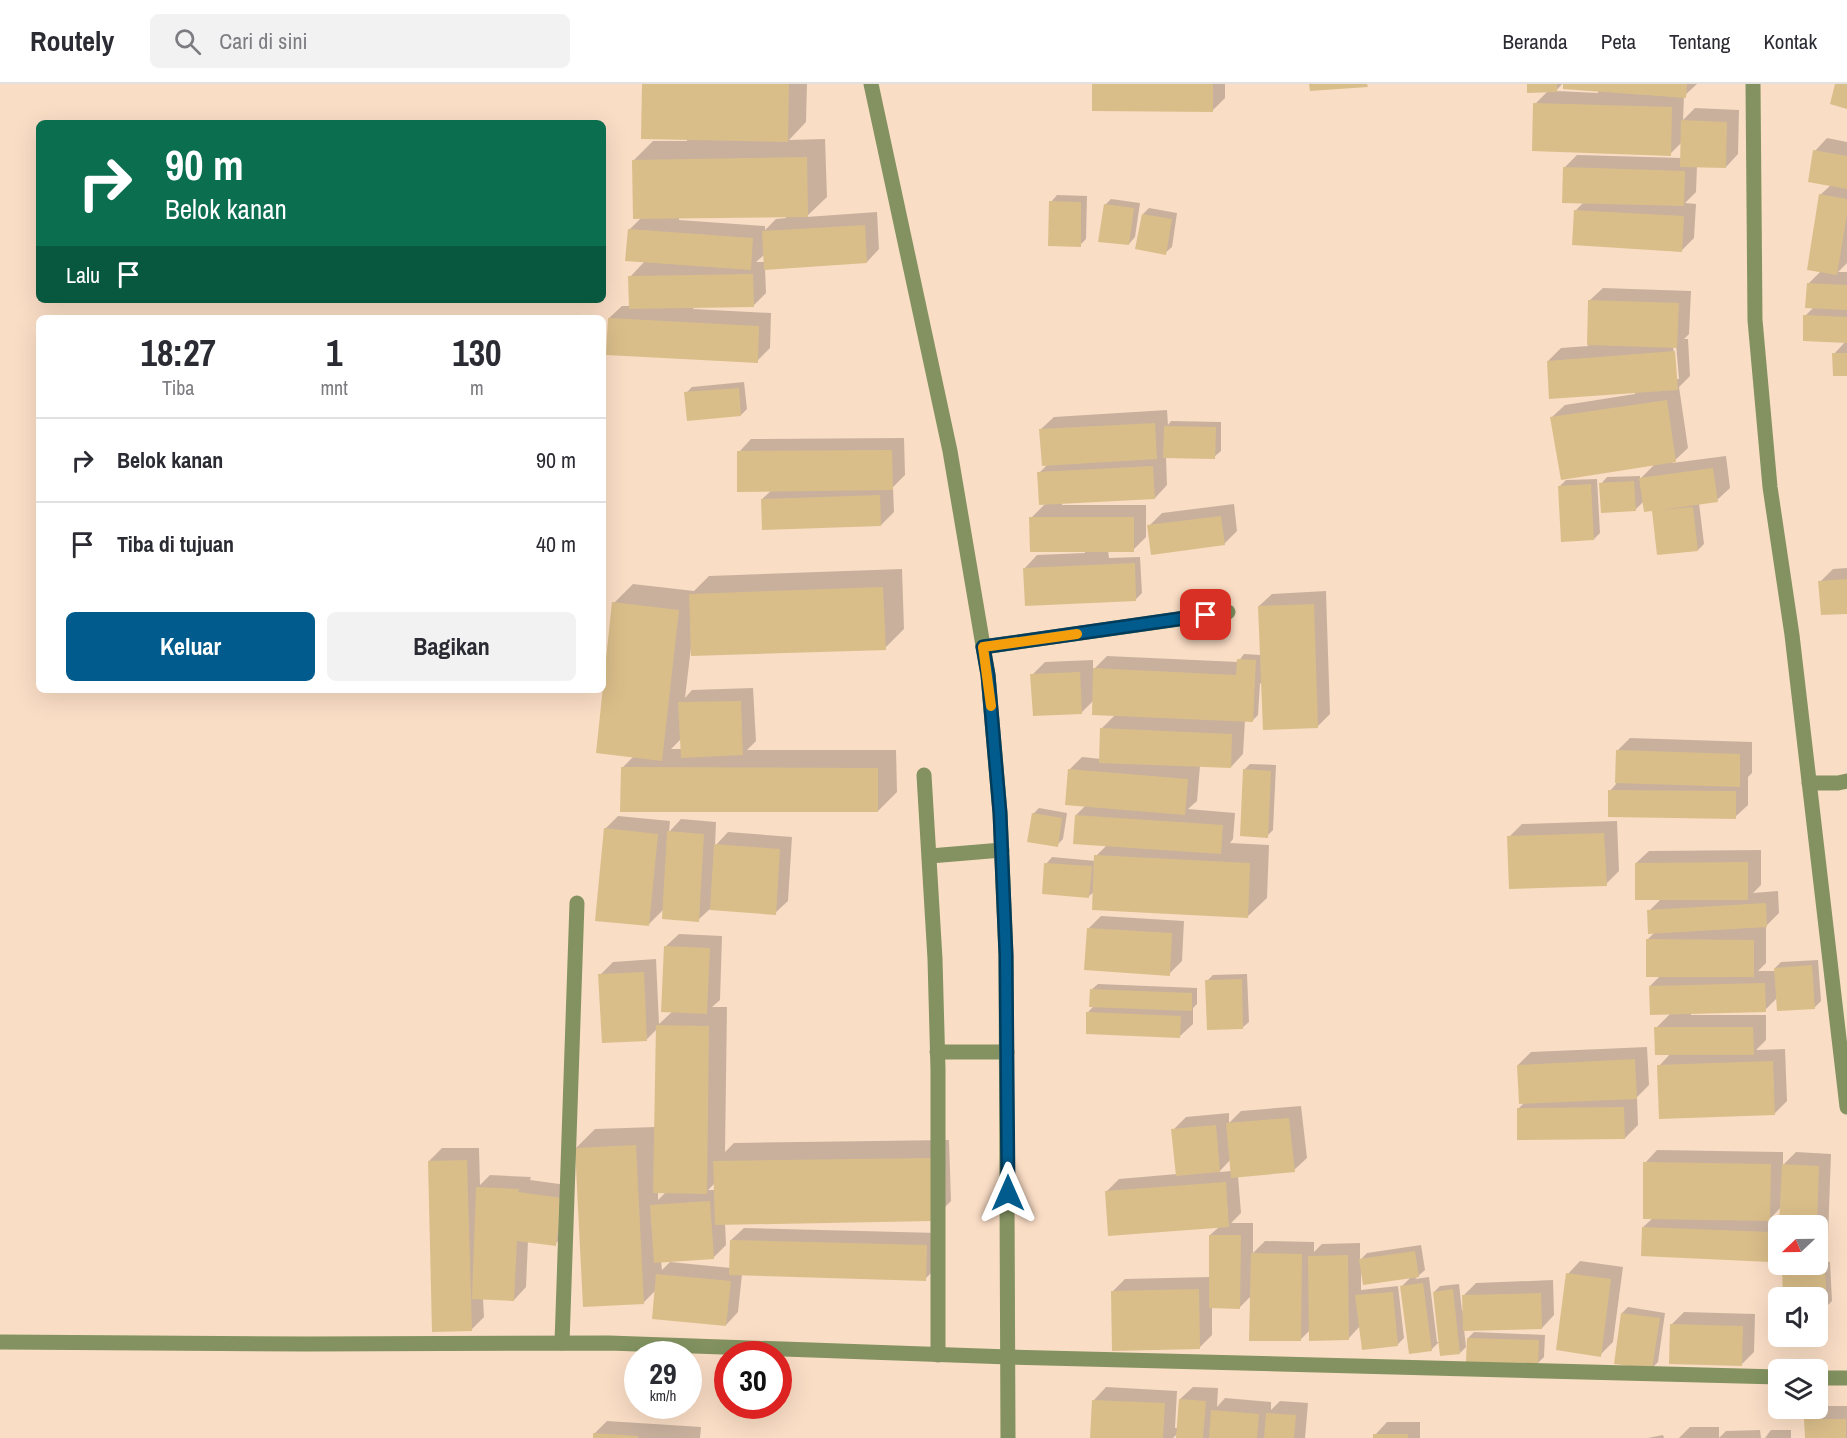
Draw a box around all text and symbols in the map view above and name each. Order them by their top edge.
search box [150,14,570,68]
text: Routely [30,22,114,60]
icon: search [171,25,204,58]
text: Cari di sini [219,26,307,56]
text: Beranda [1503,27,1568,56]
text: Peta [1601,27,1636,56]
text: Tentang [1669,27,1730,56]
text: Kontak [1763,27,1817,56]
text: 90 m [165,137,244,193]
icon: right [66,144,144,222]
text: Belok kanan [165,191,287,227]
icon: arrive [112,258,145,291]
text: Lalu [66,260,100,290]
text: 18:27 [140,329,216,377]
text: 1 [326,329,342,377]
text: 130 [452,329,502,377]
text: Tiba [162,374,194,401]
text: mnt [320,374,348,401]
text: m [470,374,484,401]
icon: right [66,444,99,477]
text: Belok kanan [117,445,223,475]
text: 90 m [536,445,576,475]
icon: arrive [66,528,99,561]
text: Tiba di tujuan [117,529,234,559]
text: 40 m [536,529,576,559]
pin [1180,589,1231,640]
icon: arrive [1189,598,1222,631]
button: Keluar [66,612,315,681]
button: Bagikan [327,612,576,681]
position arrow [976,1161,1040,1225]
north arrow [1768,1215,1828,1275]
map controls [1768,1215,1828,1419]
button: sound [1768,1287,1828,1347]
speed limit sign: 30 [714,1341,792,1419]
text: 29 [649,1353,677,1393]
button: layers [1768,1359,1828,1419]
text: km/h [650,1385,676,1406]

